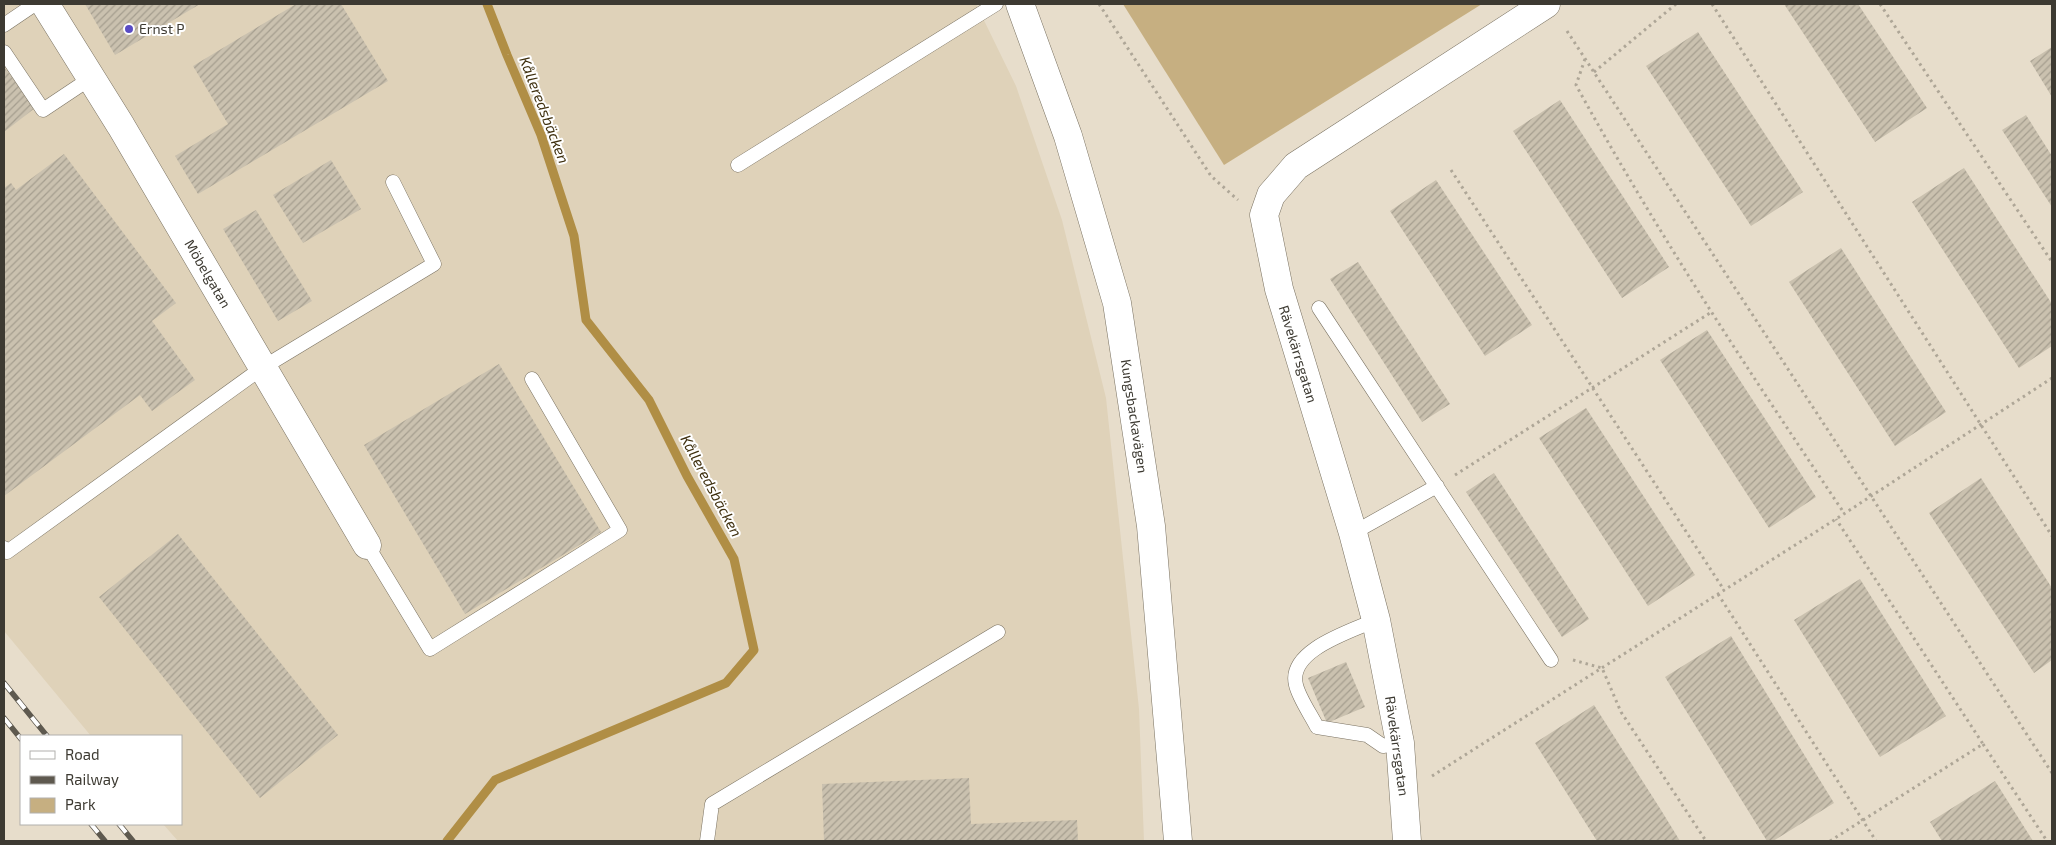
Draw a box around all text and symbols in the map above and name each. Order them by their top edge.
place label: Ernst P [139,20,184,37]
marker: Ernst P [123,23,135,35]
water label: Kålleredsbäcken [516,54,574,166]
street label: Möbelgatan [181,236,235,311]
street label: Rävekärrsgatan [1276,303,1321,405]
street label: Kungsbackavägen [1118,358,1152,474]
water label: Kålleredsbäcken [677,431,746,540]
street label: Rävekärrsgatan [1382,695,1413,797]
legend [20,735,182,825]
text: Road [65,745,100,763]
text: Railway [65,770,119,788]
text: Park [65,795,96,813]

